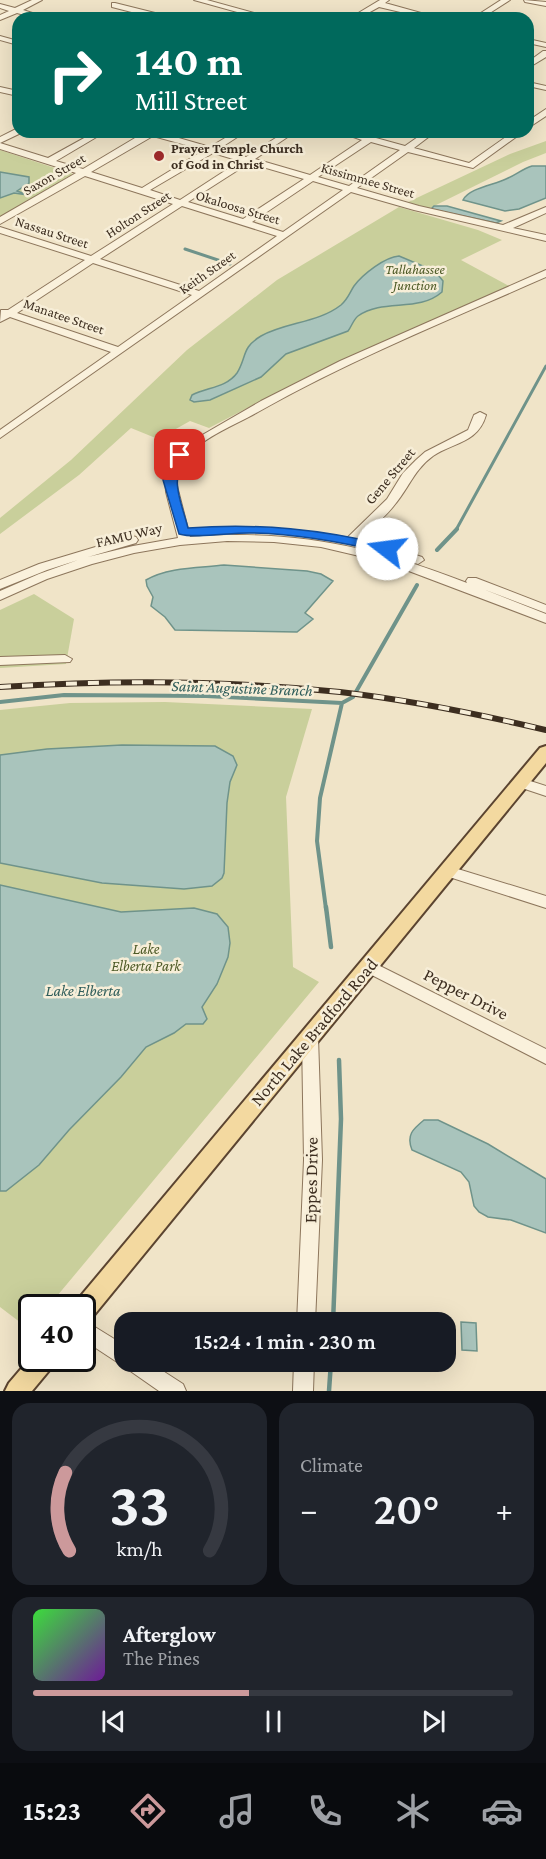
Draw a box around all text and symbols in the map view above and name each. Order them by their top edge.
icon: right [36,36,114,114]
text: 140 m [135,37,243,84]
text: Mill Street [135,86,247,116]
place label: Prayer Temple Church of God in Christ [171,140,303,172]
marker: Prayer Temple Church of God in Christ [152,149,166,163]
street label: Saxon Street [20,150,88,198]
street label: Kissimmee Street [319,159,417,201]
street label: Holton Street [103,187,174,241]
street label: Okaloosa Street [194,187,282,228]
street label: Nassau Street [13,213,91,251]
street label: Keith Street [176,247,239,297]
park label: Tallahassee Junction [385,261,446,293]
street label: Manatee Street [22,295,107,337]
pin [154,429,205,480]
icon: arrive [163,438,196,471]
street label: Gene Street [362,444,419,507]
position arrow [355,517,419,581]
street label: FAMU Way [94,520,164,551]
water label: Saint Augustine Branch [171,677,313,700]
park label: Lake Elberta Park [111,941,182,974]
street label: North Lake Bradford Road [246,954,382,1110]
street label: Pepper Drive [420,964,512,1024]
water label: Lake Elberta [45,982,121,999]
street label: Eppes Drive [300,1137,322,1223]
speed limit sign: 40 [18,1294,96,1372]
text: 15:24 · 1 min · 230 m [194,1329,376,1354]
text: Climate [300,1454,363,1476]
text: 33 [109,1469,170,1538]
text: 20° [374,1484,439,1534]
text: − [300,1491,317,1528]
text: + [496,1491,513,1528]
text: km/h [116,1537,163,1561]
text: Afterglow [123,1622,216,1647]
text: The Pines [123,1647,200,1669]
icon: previous [97,1705,130,1738]
icon: pause [257,1705,290,1738]
icon: next [417,1705,450,1738]
icon: directions [127,1790,169,1832]
icon: music [216,1790,258,1832]
icon: phone [304,1790,346,1832]
icon: climate [392,1790,434,1832]
icon: car [481,1790,523,1832]
text: 15:23 [23,1796,81,1826]

